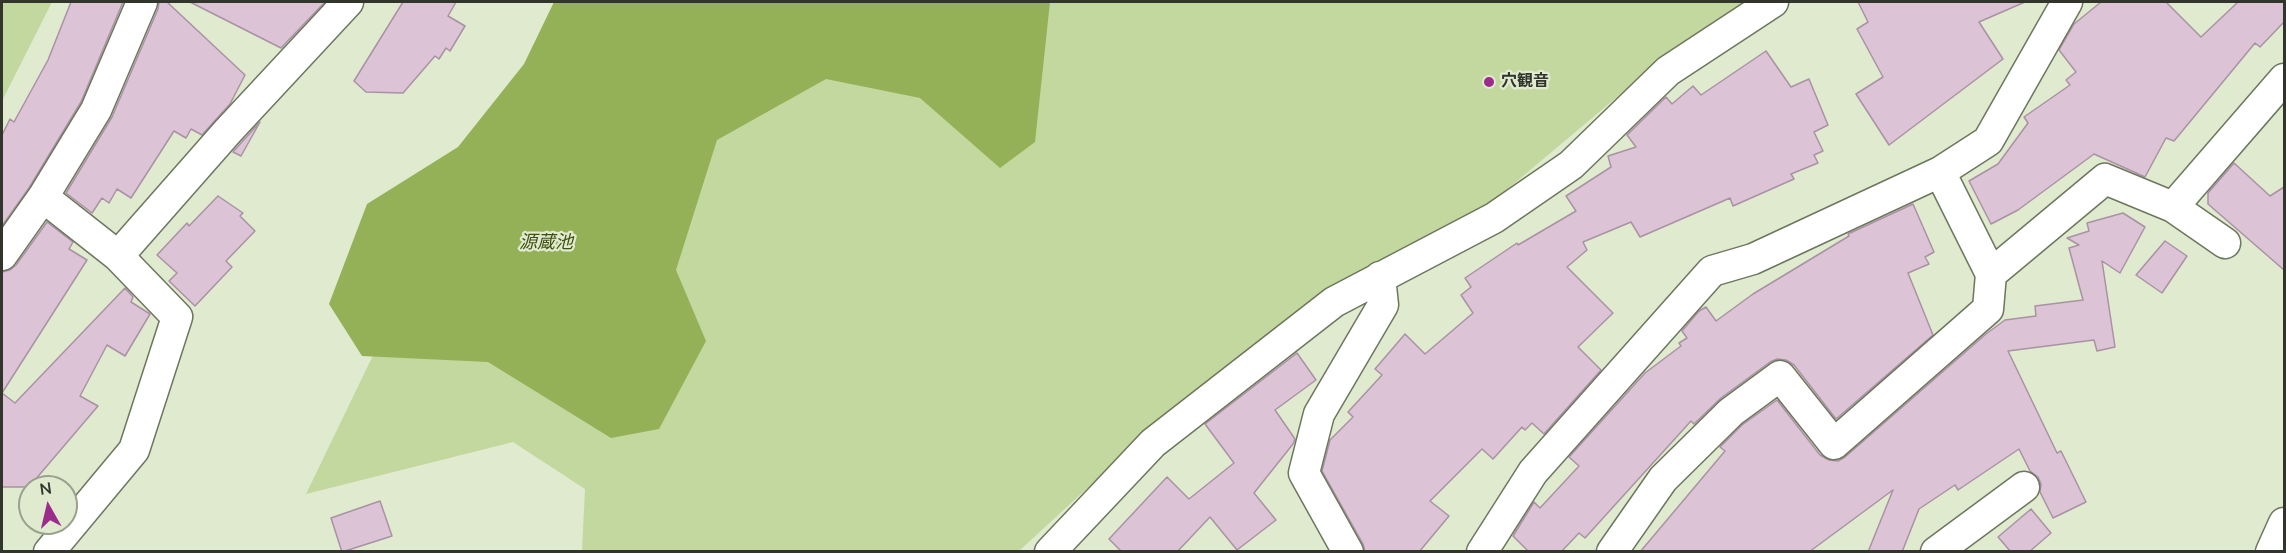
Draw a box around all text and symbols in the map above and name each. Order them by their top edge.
place label: 穴観音 [1501,72,1549,92]
marker: 穴観音 [1482,75,1496,89]
water label: 源蔵池 [519,233,573,255]
north arrow [18,475,78,535]
text: N [38,477,53,501]

